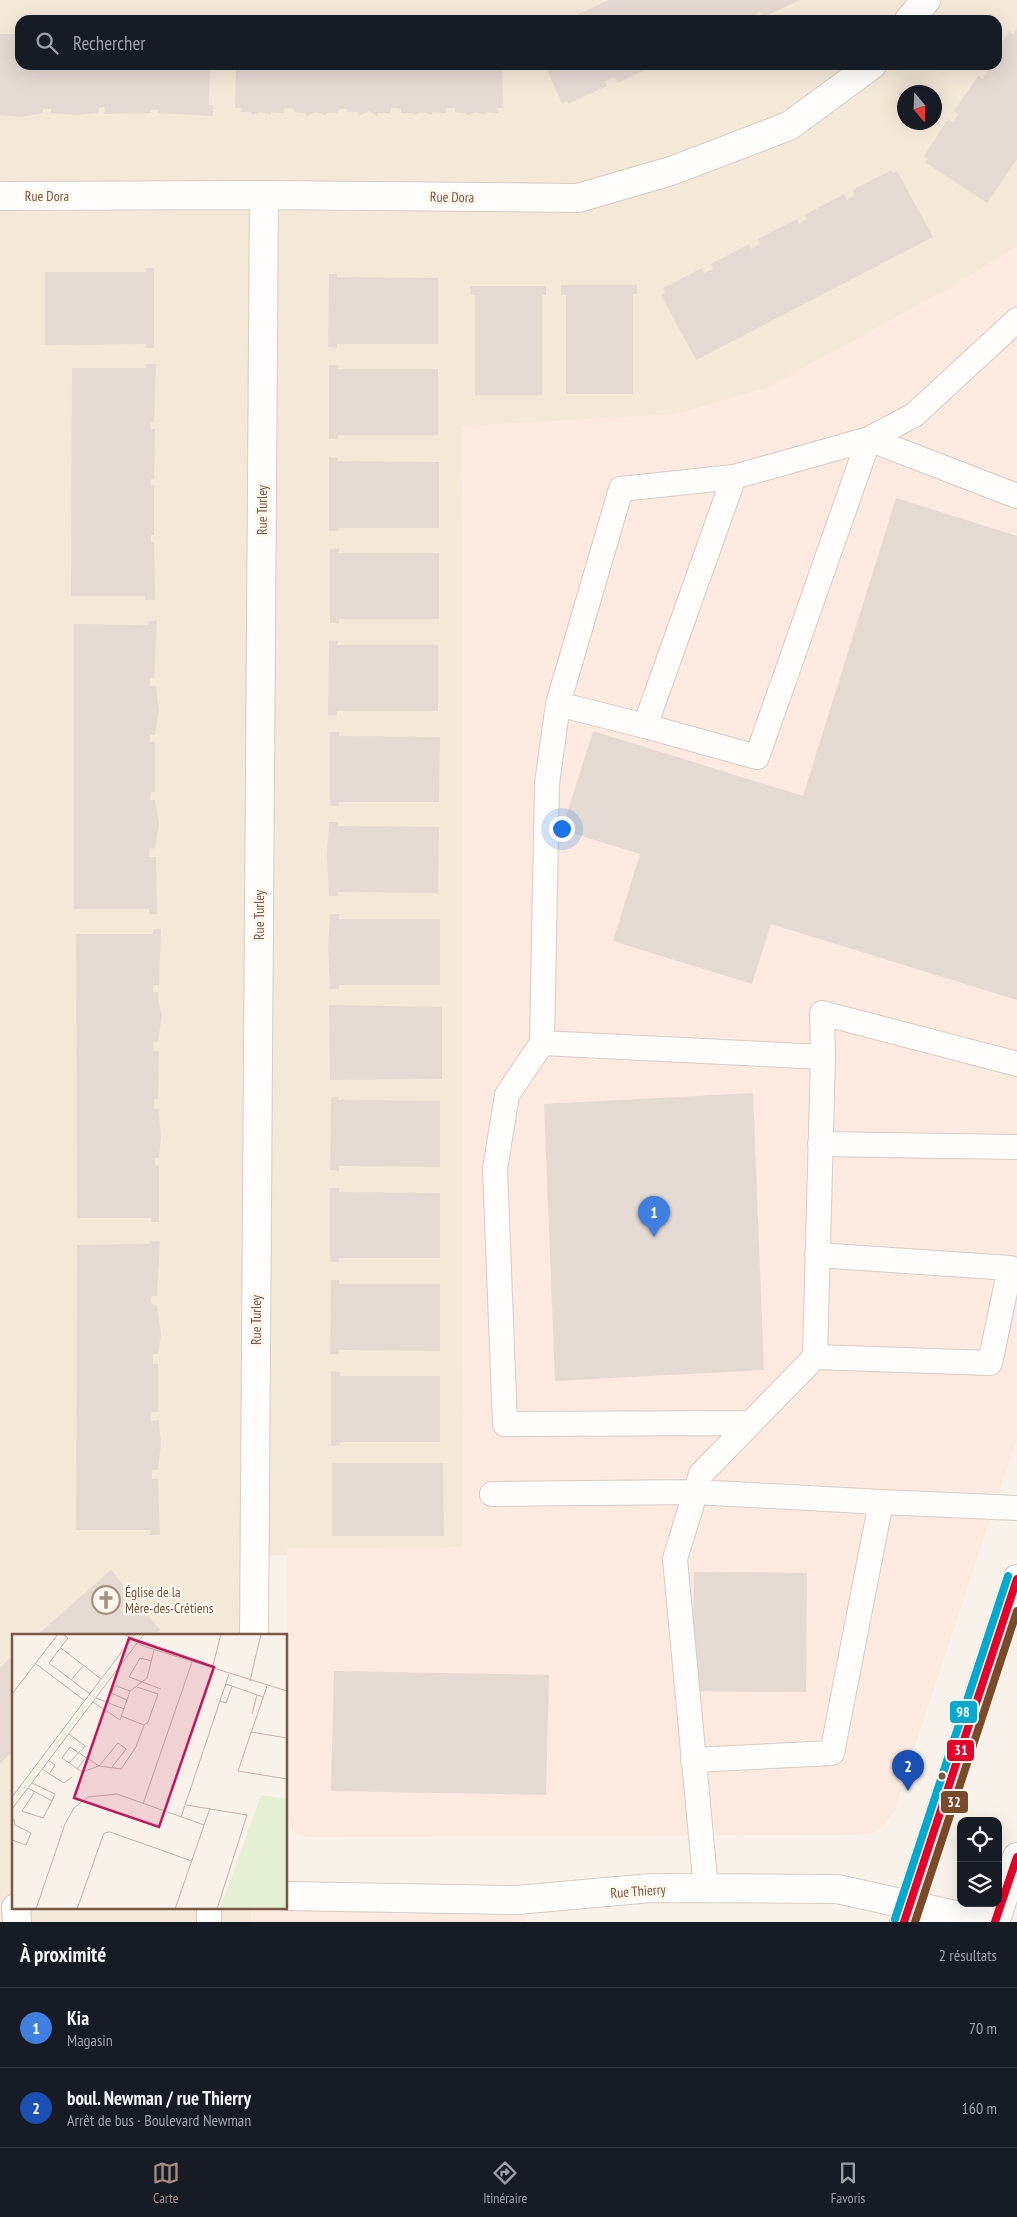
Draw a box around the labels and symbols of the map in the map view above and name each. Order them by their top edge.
north arrow [897,85,942,130]
street label: Rue Dora [25,187,69,205]
street label: Rue Dora [430,188,474,206]
street label: Rue Turley [253,484,271,535]
your location [549,816,575,842]
street label: Rue Turley [250,889,268,940]
pin: 1 [638,1196,670,1237]
street label: Rue Turley [247,1294,265,1345]
place label: Église de la Mère-des-Crétiens [125,1583,214,1617]
church icon: Église de la Mère-des-Crétiens [91,1585,121,1615]
inset map [12,1634,288,1910]
line badge: 98 [949,1700,978,1724]
text: 98 [956,1703,970,1721]
line badge: 31 [946,1739,975,1762]
text: 31 [954,1741,968,1759]
pin: 2 [892,1750,924,1791]
unlabelled marker [937,1771,947,1781]
line badge: 32 [940,1790,969,1814]
text: 32 [947,1793,961,1811]
street label: Rue Thierry [610,1880,667,1902]

